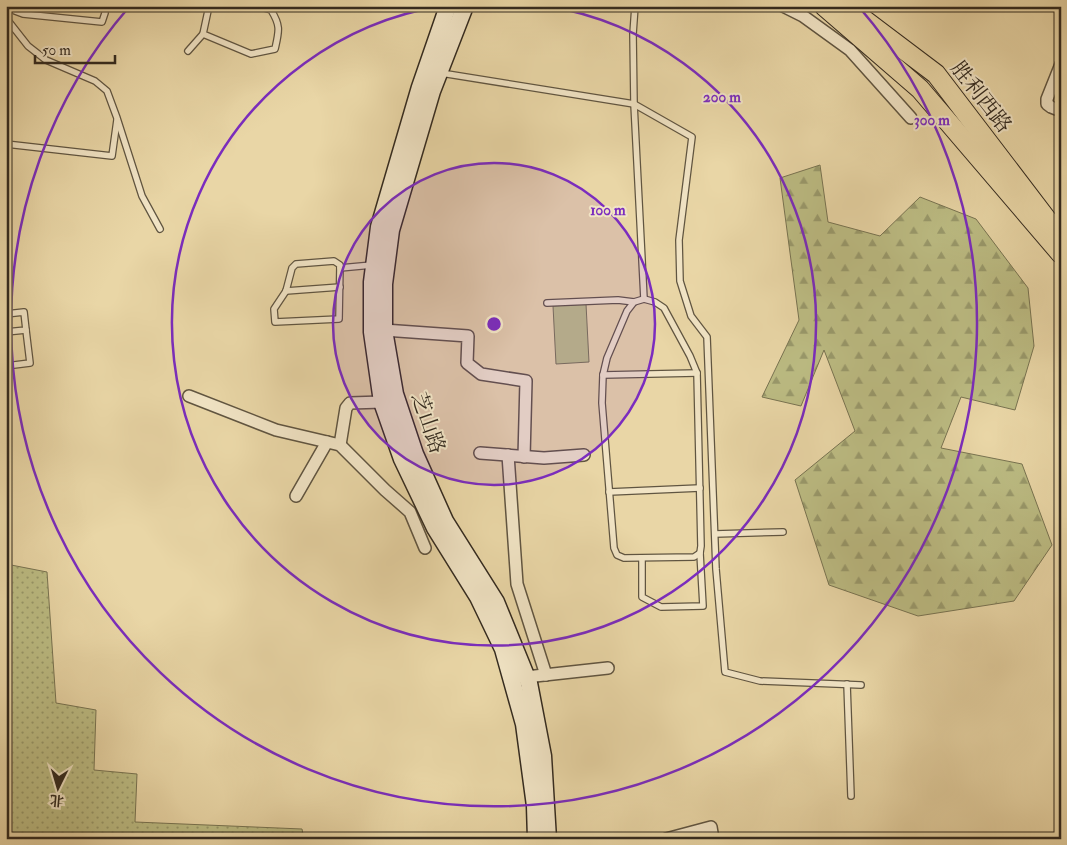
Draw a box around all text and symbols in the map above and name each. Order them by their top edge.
scale bar [35,32,115,64]
text: 50 m [42,41,71,60]
street label: 胜利西路 [945,56,1017,138]
text: 200 m [703,88,741,107]
text: 300 m [914,111,950,130]
text: 100 m [590,201,626,220]
centre of rings [485,315,503,333]
street label: 芝山路 [405,389,451,457]
north arrow [32,762,82,812]
text: 北 [49,791,65,810]

